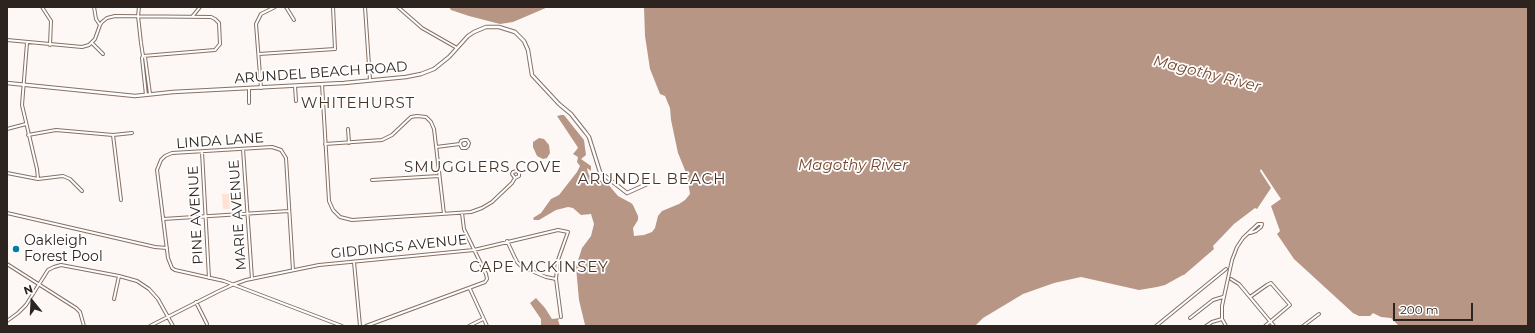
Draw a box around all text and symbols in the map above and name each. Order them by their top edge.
water label: Magothy River [1151,52,1263,96]
street label: ARUNDEL BEACH ROAD [234,59,408,87]
district label: WHITEHURST [301,95,415,113]
street label: LINDA LANE [176,130,264,152]
water label: Magothy River [798,157,908,175]
street label: MARIE AVENUE [226,159,250,271]
district label: SMUGGLERS COVE [404,159,562,177]
street label: PINE AVENUE [185,165,207,265]
district label: ARUNDEL BEACH [578,171,726,189]
street label: GIDDINGS AVENUE [330,231,468,263]
place label: Oakleigh Forest Pool [24,233,103,266]
marker: Oakleigh Forest Pool [11,244,21,254]
district label: CAPE MCKINSEY [469,259,609,277]
north arrow [12,281,52,321]
text: N [22,282,35,298]
scale bar [1395,295,1475,321]
text: 200 m [1400,302,1439,317]

